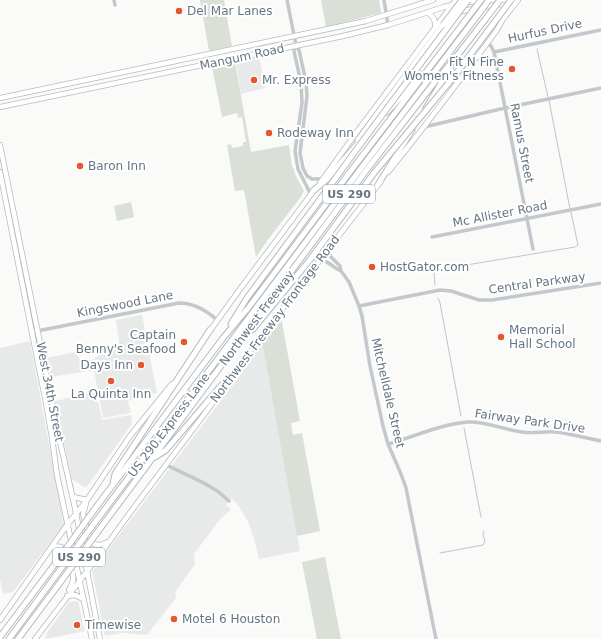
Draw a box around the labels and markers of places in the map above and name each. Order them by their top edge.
place label: Del Mar Lanes [187,4,273,18]
marker: Del Mar Lanes [174,6,184,16]
place label: Fit N Fine Women's Fitness [404,55,504,83]
marker: Fit N Fine Women's Fitness [507,64,517,74]
place label: Mr. Express [262,73,331,87]
marker: Mr. Express [249,75,259,85]
place label: Rodeway Inn [277,126,354,140]
marker: Rodeway Inn [264,128,274,138]
place label: Baron Inn [88,159,146,173]
marker: Baron Inn [75,161,85,171]
place label: HostGator.com [380,260,469,274]
marker: HostGator.com [367,262,377,272]
place label: Memorial Hall School [509,323,576,351]
place label: Captain Benny's Seafood [76,328,176,356]
marker: Memorial Hall School [496,332,506,342]
marker: Captain Benny's Seafood [179,337,189,347]
place label: Days Inn [80,358,133,372]
marker: Days Inn [136,360,146,370]
marker: La Quinta Inn [106,376,116,386]
place label: La Quinta Inn [71,387,151,401]
place label: Motel 6 Houston [182,612,280,626]
marker: Motel 6 Houston [169,614,179,624]
place label: Timewise [84,618,141,632]
marker: Timewise [72,620,82,630]

